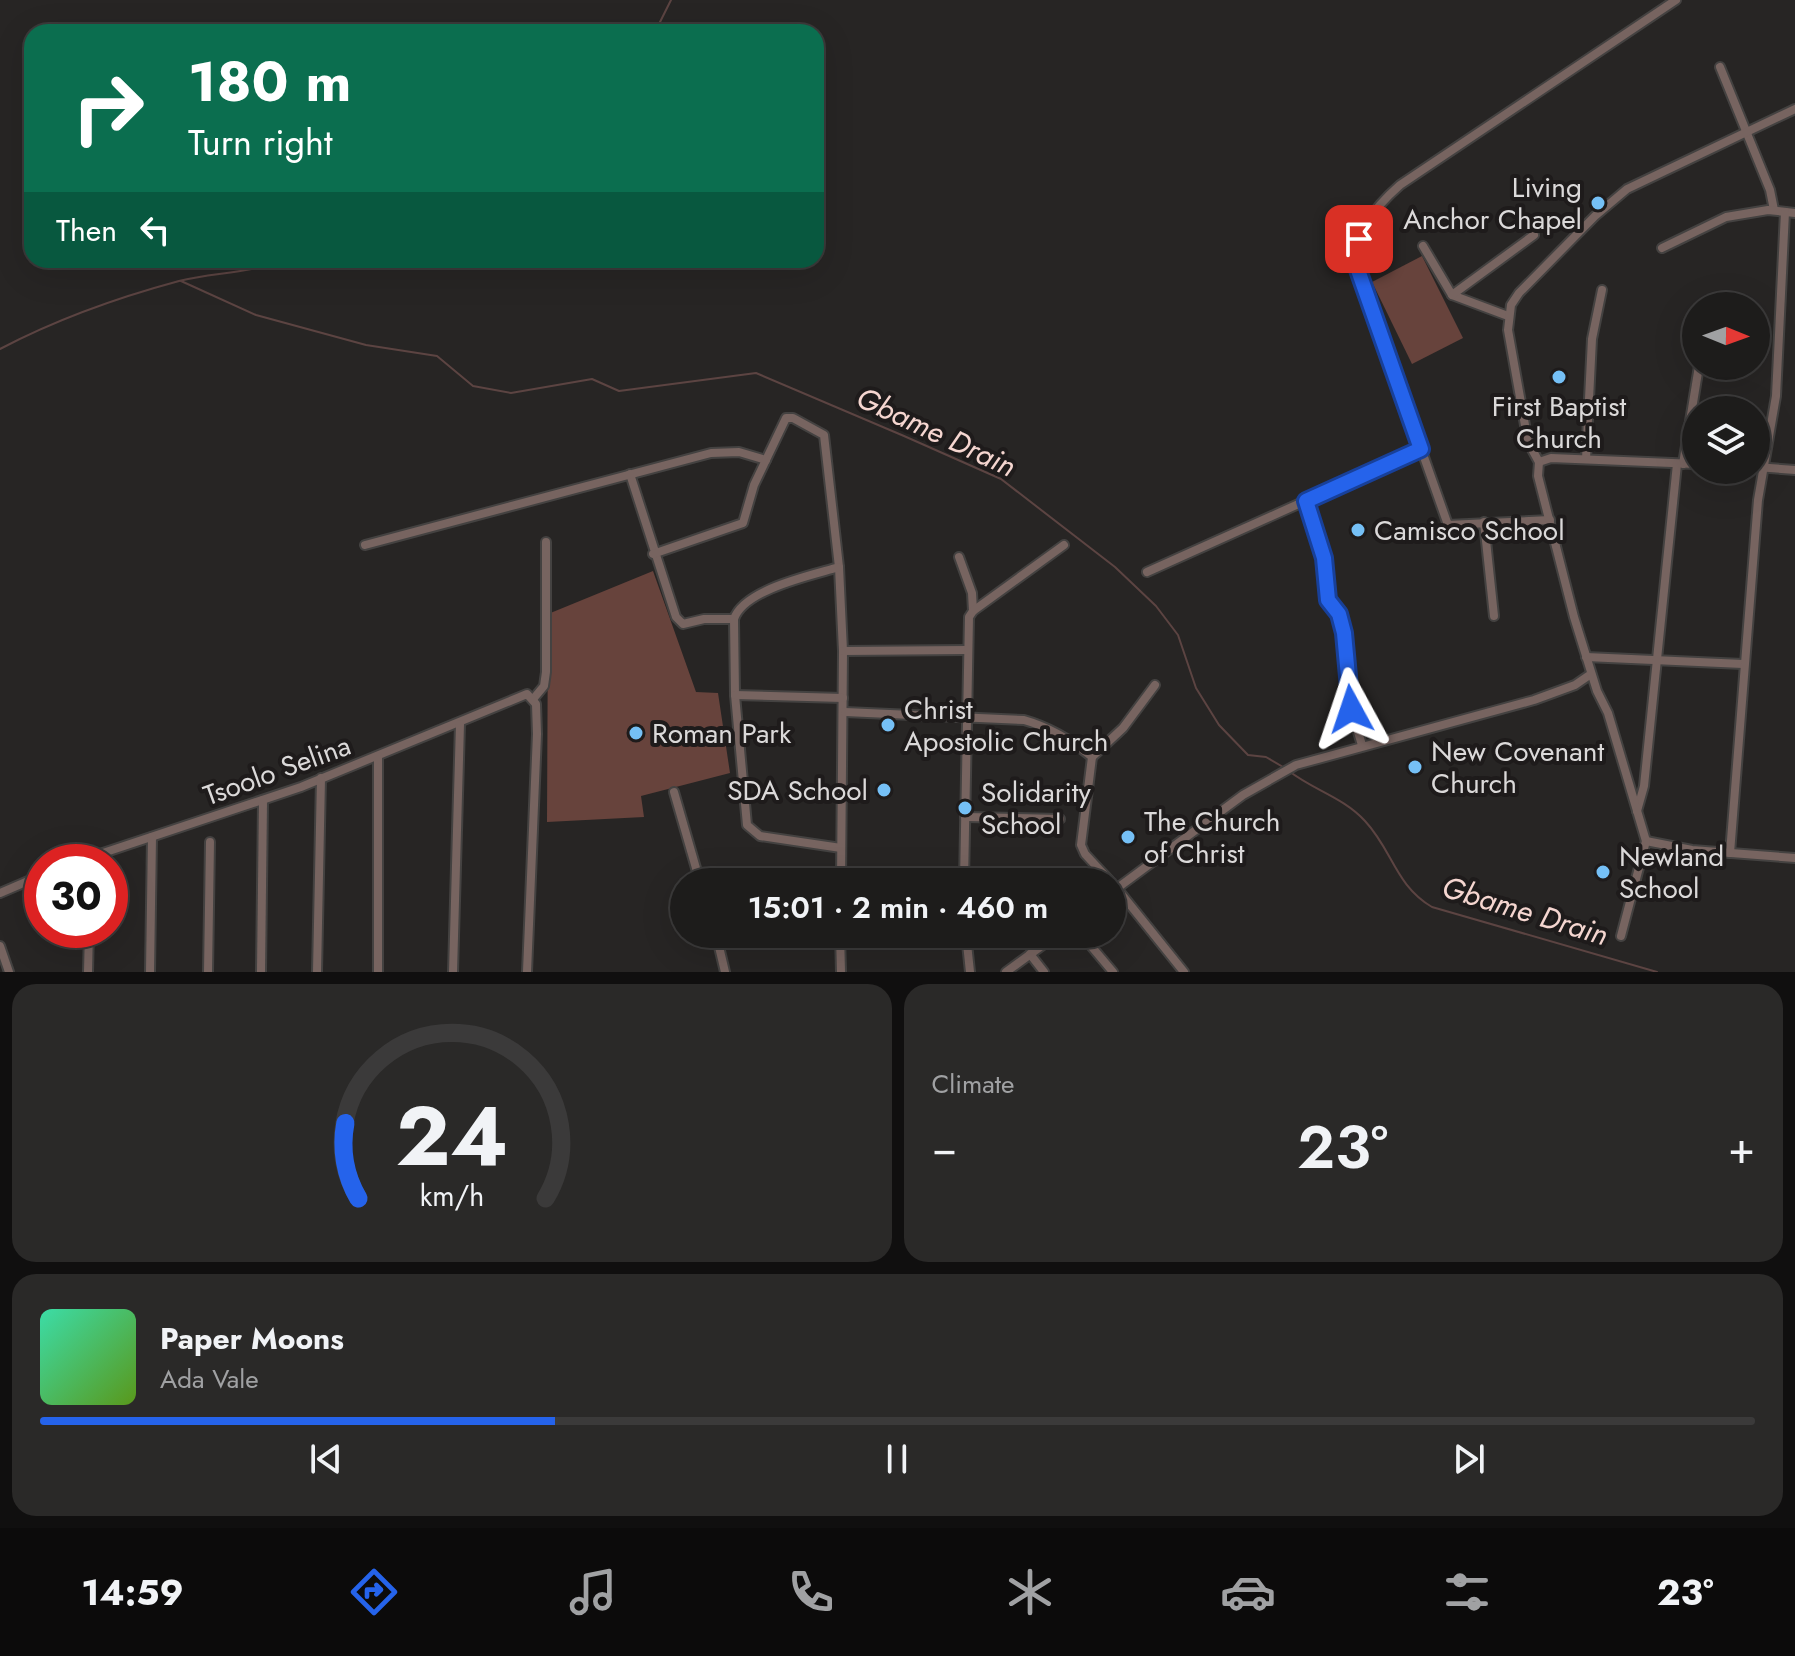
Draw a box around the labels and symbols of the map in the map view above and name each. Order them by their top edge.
place label: Living Anchor Chapel [1403,167,1582,240]
marker: Living Anchor Chapel [1589,194,1607,212]
pin [1325,205,1393,273]
north arrow [1682,292,1770,380]
marker: First Baptist Church [1550,368,1568,386]
water label: Gbame Drain [849,376,1023,487]
place label: First Baptist Church [1492,386,1626,459]
place label: Camisco School [1374,510,1565,551]
marker: Camisco School [1349,521,1367,539]
position arrow [1309,667,1393,751]
place label: Christ Apostolic Church [904,689,1108,762]
place label: Roman Park [652,713,792,754]
marker: Christ Apostolic Church [879,716,897,734]
marker: Roman Park [627,724,645,742]
street label: Tsoolo Selina [198,725,356,816]
place label: New Covenant Church [1431,731,1604,804]
marker: New Covenant Church [1406,758,1424,776]
place label: SDA School [727,770,868,811]
place label: Solidarity School [981,772,1091,845]
marker: SDA School [875,781,893,799]
marker: Solidarity School [956,799,974,817]
place label: The Church of Christ [1144,801,1280,874]
marker: The Church of Christ [1119,828,1137,846]
place label: Newland School [1619,836,1724,909]
speed limit sign: 30 [24,844,128,948]
marker: Newland School [1594,863,1612,881]
water label: Gbame Drain [1437,865,1614,956]

